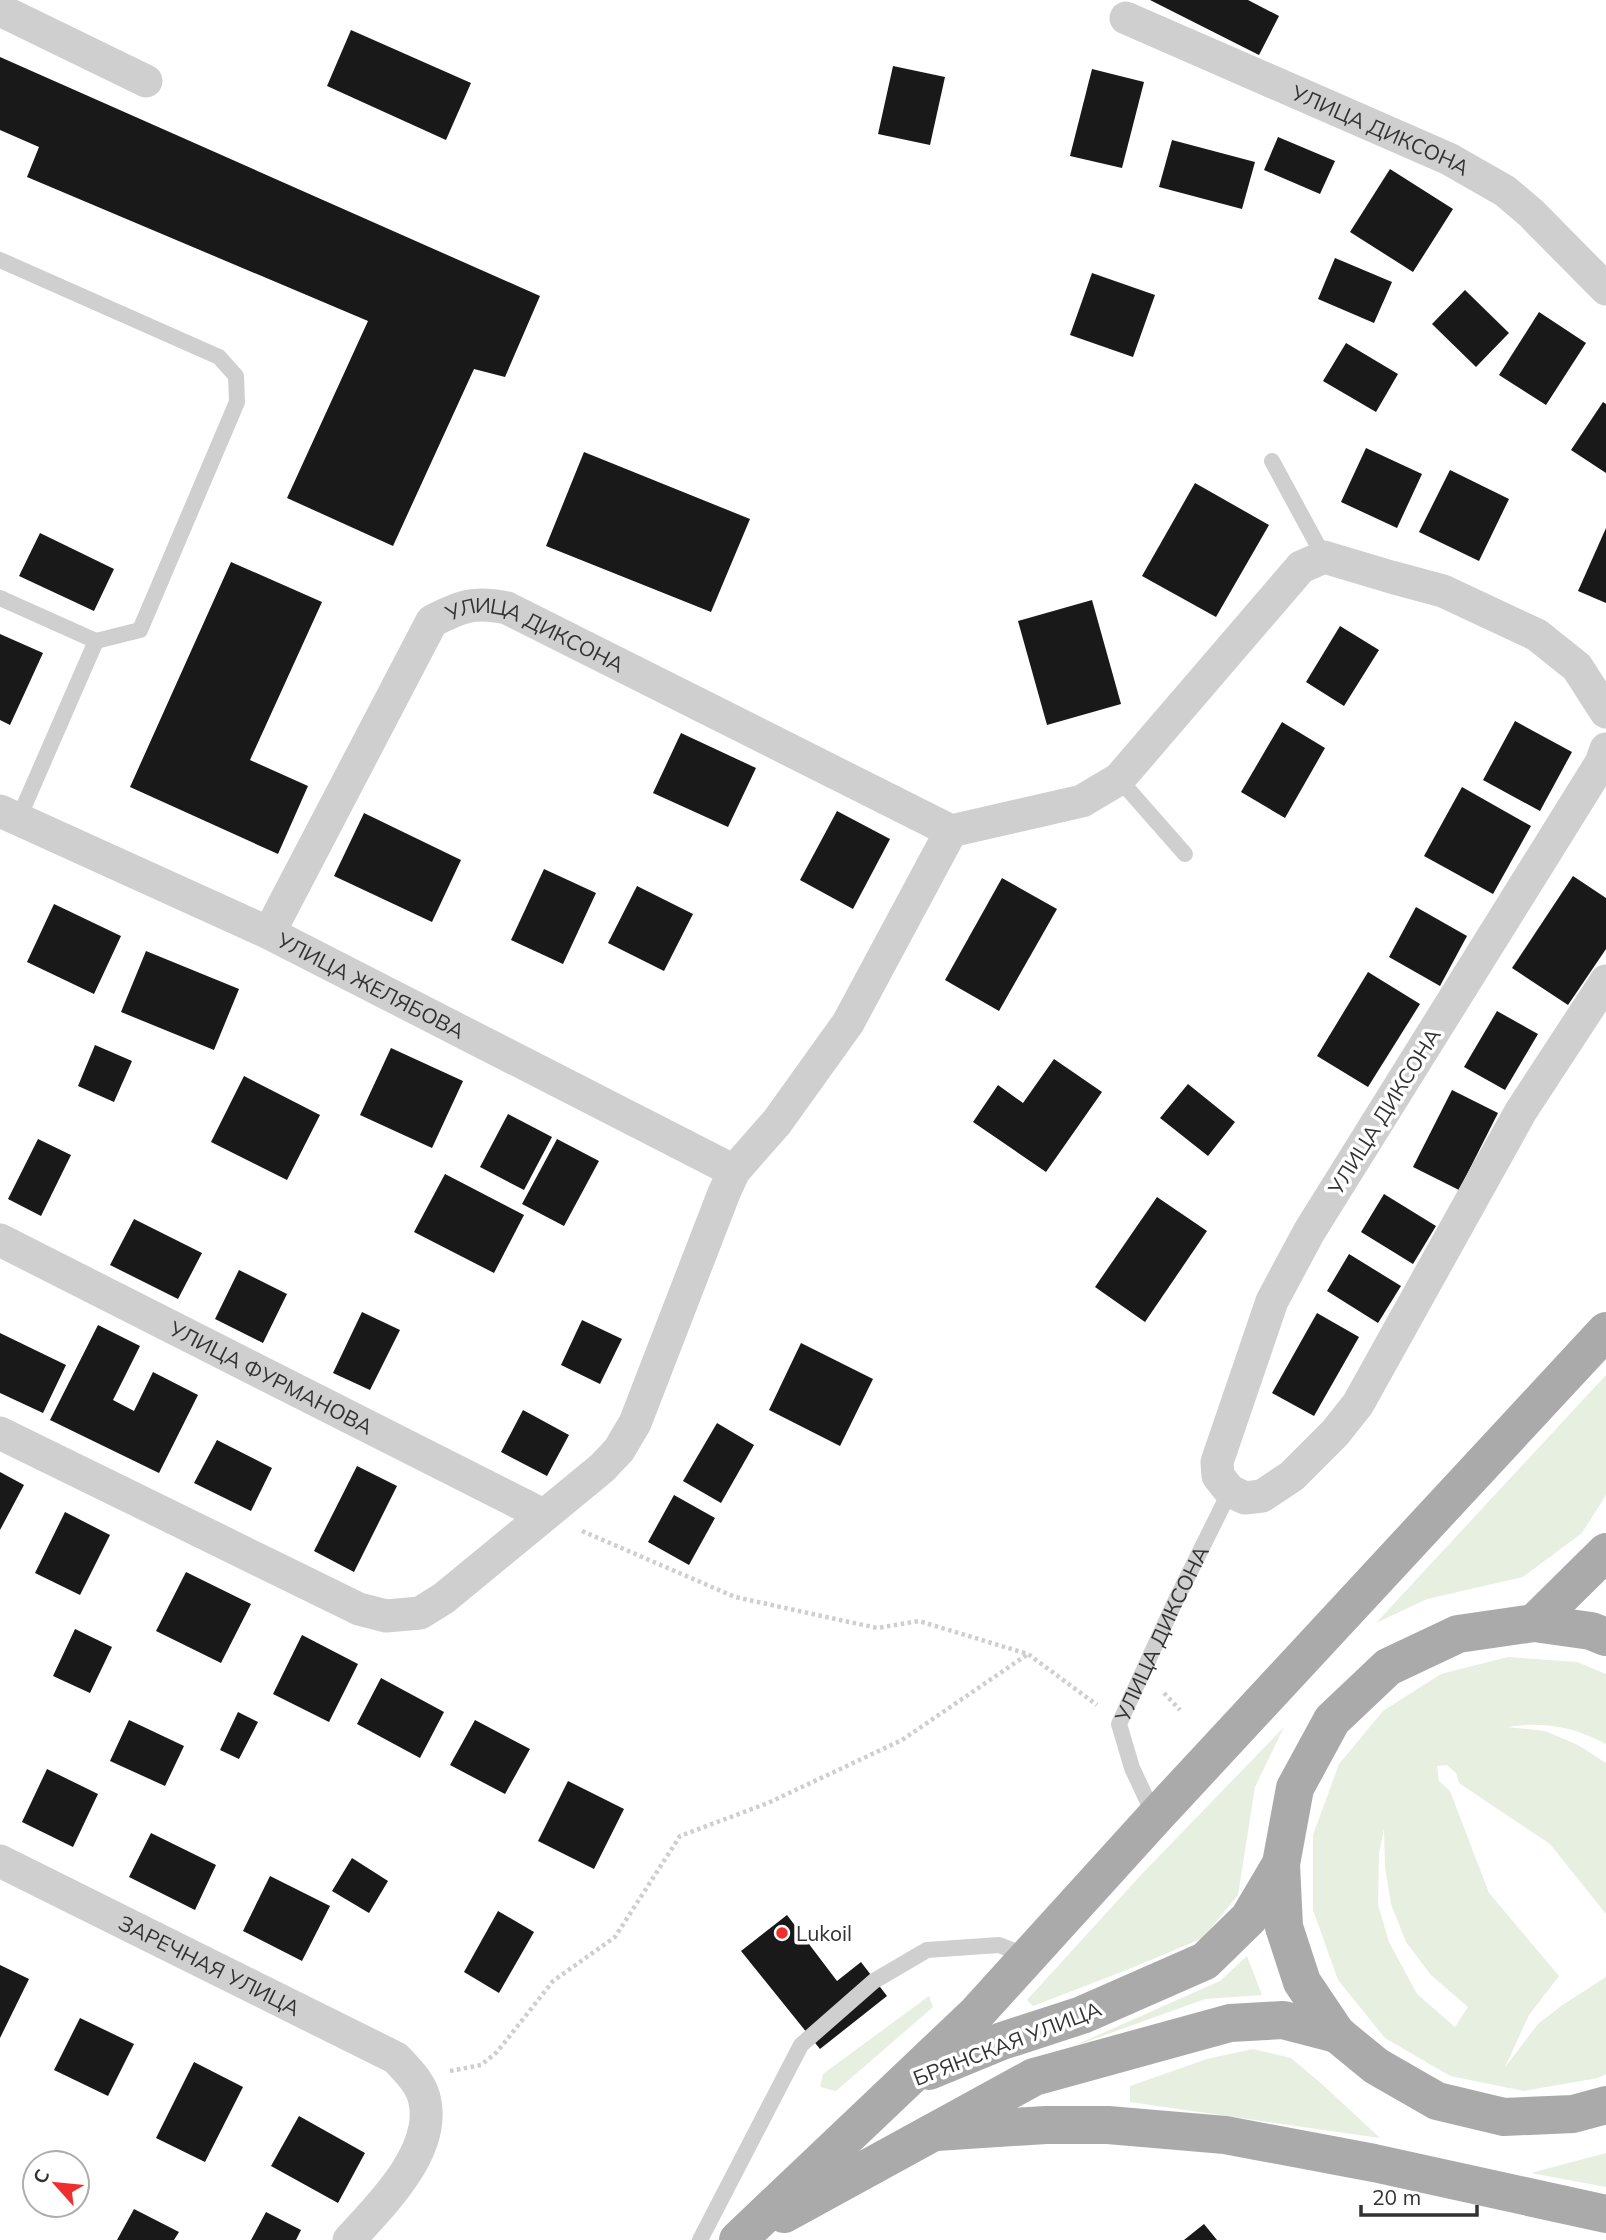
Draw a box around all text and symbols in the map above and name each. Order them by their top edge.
street label: УЛИЦА ДИКСОНА [1287,79,1474,181]
street label: УЛИЦА ДИКСОНА [441,592,629,678]
street label: УЛИЦА ЖЕЛЯБОВА [272,926,470,1044]
street label: УЛИЦА ДИКСОНА [1322,1022,1446,1200]
street label: УЛИЦА ФУРМАНОВА [164,1315,378,1440]
street label: УЛИЦА ДИКСОНА [1109,1541,1214,1726]
street label: ЗАРЕЧНАЯ УЛИЦА [115,1909,305,2021]
place label: Lukoil [796,1920,852,1946]
marker: Lukoil [774,1925,790,1941]
street label: БРЯНСКАЯ УЛИЦА [909,1995,1105,2091]
north arrow [21,2149,91,2219]
text: С [27,2165,54,2188]
scale bar [1361,2174,1476,2218]
text: 20 m [1372,2184,1421,2210]

